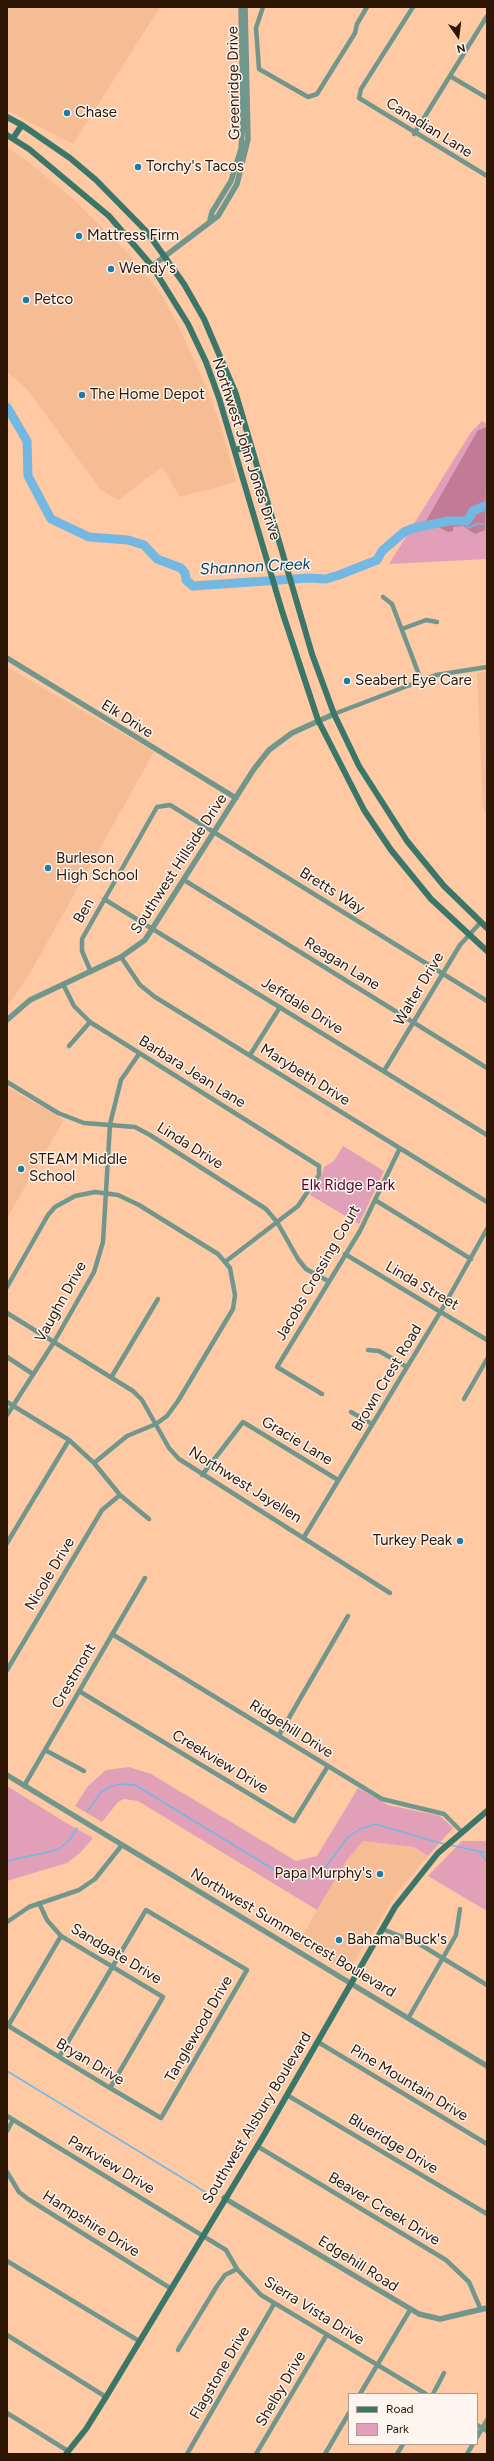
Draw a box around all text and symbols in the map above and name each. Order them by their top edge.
north arrow [438,16,478,56]
street label: Greenridge Drive [224,26,244,140]
text: N [455,41,467,55]
street label: Canadian Lane [382,94,476,162]
place label: Chase [75,104,117,122]
marker: Chase [62,108,72,118]
place label: Torchy's Tacos [146,158,244,176]
marker: Torchy's Tacos [133,162,143,172]
place label: Mattress Firm [87,227,179,245]
marker: Mattress Firm [74,231,84,241]
place label: Wendy's [119,260,176,278]
marker: Wendy's [106,264,116,274]
place label: Petco [34,291,73,309]
marker: Petco [21,295,31,305]
street label: Northwest John Jones Drive [208,356,284,542]
place label: The Home Depot [90,386,205,404]
marker: The Home Depot [77,390,87,400]
water label: Shannon Creek [199,555,311,579]
place label: Seabert Eye Care [355,672,472,690]
marker: Seabert Eye Care [342,676,352,686]
street label: Elk Drive [98,696,156,742]
street label: Southwest Hillside Drive [127,791,231,937]
place label: Burleson High School [56,850,138,885]
marker: Burleson High School [43,863,53,873]
street label: Bretts Way [296,864,368,918]
street label: Ben [70,895,98,927]
street label: Reagan Lane [301,934,383,994]
street label: Walter Drive [390,949,448,1029]
street label: Jeffdale Drive [258,974,346,1038]
street label: Barbara Jean Lane [135,1032,249,1112]
street label: Marybeth Drive [257,1040,353,1110]
street label: Linda Drive [154,1119,226,1173]
place label: STEAM Middle School [29,1151,127,1186]
marker: STEAM Middle School [16,1164,26,1174]
park label: Elk Ridge Park [301,1177,395,1195]
street label: Jacobs Crossing Court [272,1202,364,1344]
street label: Vaughn Drive [31,1258,91,1346]
street label: Linda Street [382,1258,462,1314]
street label: Brown Crest Road [348,1321,426,1435]
street label: Gracie Lane [258,1413,336,1469]
street label: Northwest Jayellen [185,1443,305,1527]
place label: Turkey Peak [373,1532,452,1550]
street label: Nicole Drive [21,1534,79,1614]
marker: Turkey Peak [455,1536,465,1546]
street label: Crestmont [48,1640,100,1712]
street label: Ridgehill Drive [246,1696,336,1762]
street label: Creekview Drive [169,1726,271,1798]
street label: Northwest Summercrest Boulevard [187,1864,399,2002]
place label: Papa Murphy's [274,1865,372,1883]
marker: Papa Murphy's [375,1869,385,1879]
street label: Sandgate Drive [67,1920,165,1988]
place label: Bahama Buck's [347,1931,447,1949]
marker: Bahama Buck's [334,1935,344,1945]
street label: Tanglewood Drive [161,1973,237,2085]
street label: Southwest Alsbury Boulevard [198,2029,316,2207]
street label: Bryan Drive [53,2035,127,2089]
street label: Pine Mountain Drive [347,2041,471,2125]
street label: Blueridge Drive [345,2110,441,2178]
street label: Parkview Drive [64,2132,158,2198]
street label: Beaver Creek Drive [325,2168,443,2250]
street label: Hampshire Drive [39,2187,143,2261]
street label: Edgehill Road [314,2232,402,2296]
street label: Sierra Vista Drive [261,2273,367,2349]
street label: Flagstone Drive [186,2323,254,2423]
street label: Shelby Drive [252,2348,310,2430]
legend [348,2393,478,2445]
text: Road [386,2402,414,2416]
text: Park [386,2422,409,2436]

